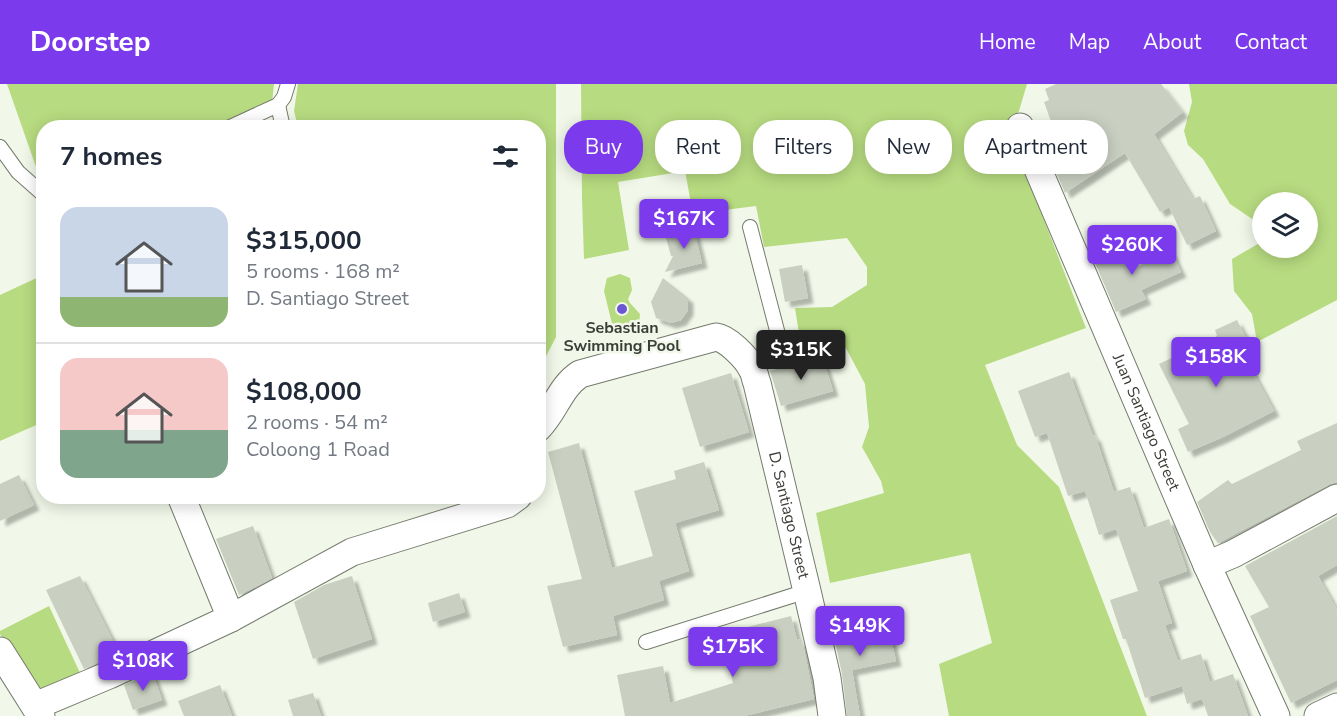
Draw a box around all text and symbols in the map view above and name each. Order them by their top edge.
text: Doorstep [30,23,151,61]
text: Home [979,28,1036,56]
text: Map [1069,28,1110,56]
text: About [1143,28,1201,56]
text: Contact [1234,28,1307,56]
chip: Buy [564,120,643,174]
chip: Rent [655,120,741,174]
chip: Filters [753,120,853,174]
chip: New [865,120,952,174]
chip: Apartment [964,120,1108,174]
text: 7 homes [60,139,162,174]
icon: filters [489,140,522,173]
map controls [1252,192,1318,258]
button: layers [1252,192,1318,258]
pin: $167K [642,199,726,250]
text: $167K [653,205,715,232]
text: $315,000 [246,223,362,258]
pin: $260K [1090,225,1174,276]
icon: home [108,231,180,303]
text: $260K [1101,231,1163,258]
text: 5 rooms · 168 m² [246,258,400,285]
text: D. Santiago Street [246,285,409,312]
marker: Sebastian Swimming Pool [615,302,629,316]
place label: Sebastian Swimming Pool [564,317,680,357]
pin: $315K [759,330,843,381]
text: $315K [770,336,832,363]
pin: $158K [1174,337,1258,388]
text: $158K [1185,343,1247,370]
street label: Juan Santiago Street [1107,349,1185,495]
text: $108,000 [246,374,362,409]
icon: home [108,382,180,454]
text: 2 rooms · 54 m² [246,409,388,436]
text: Coloong 1 Road [246,436,390,463]
street label: D. Santiago Street [763,449,815,582]
pin: $149K [818,606,902,657]
text: $149K [829,612,891,639]
pin: $175K [691,627,775,678]
text: $175K [702,633,764,660]
pin: $108K [101,641,185,692]
text: $108K [112,647,174,674]

